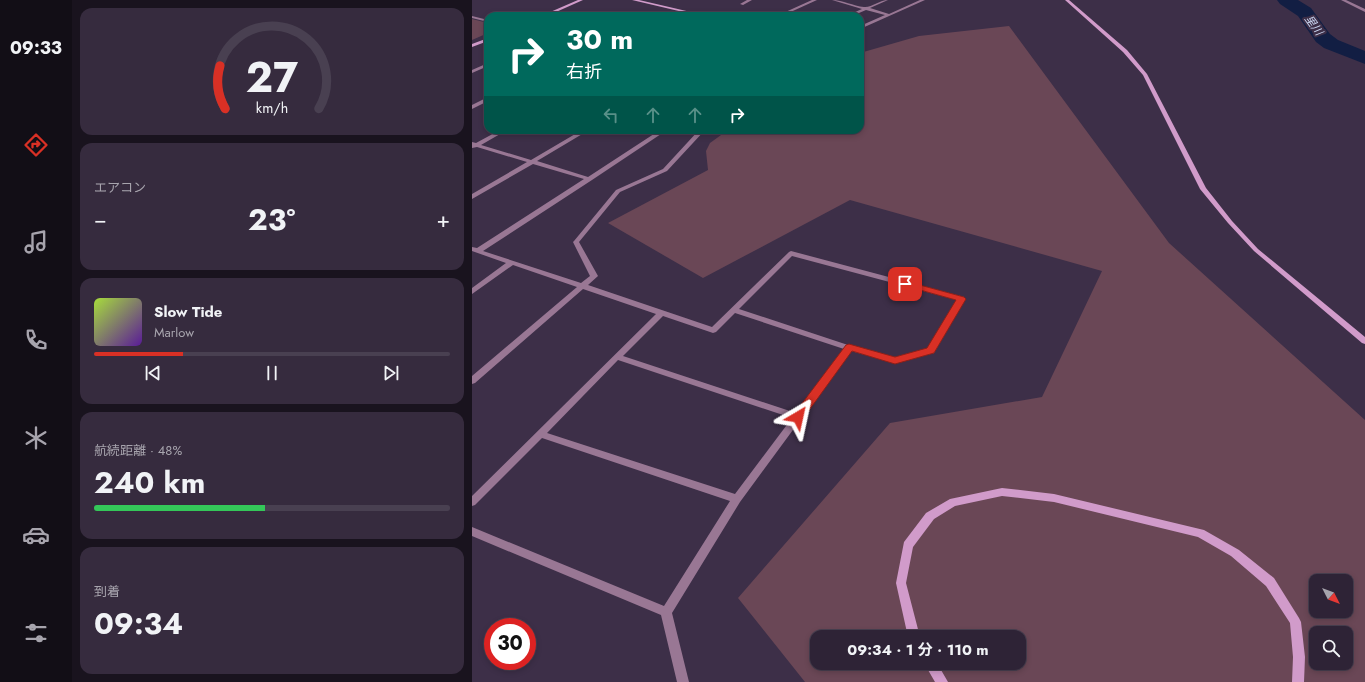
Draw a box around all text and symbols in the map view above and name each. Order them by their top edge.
water label: 里川 [1301,11,1328,39]
text: 30 m [566,19,633,60]
icon: right [500,28,552,80]
text: 09:33 [10,35,62,61]
text: 27 [246,47,298,108]
text: 右折 [566,59,602,85]
text: km/h [256,98,288,118]
icon: left [600,104,622,126]
icon: ahead [642,104,664,126]
icon: ahead [684,104,706,126]
icon: right [726,104,748,126]
icon: directions [22,131,50,159]
text: エアコン [94,178,146,197]
text: 23° [248,198,295,241]
text: − [94,203,107,235]
text: + [436,203,450,235]
icon: music [22,228,50,256]
pin [888,267,922,301]
icon: arrive [894,273,916,295]
text: Slow Tide [154,301,222,323]
text: Marlow [154,323,194,342]
icon: phone [22,326,50,354]
icon: previous [142,362,164,384]
icon: pause [261,362,283,384]
icon: next [380,362,402,384]
position arrow [777,396,819,438]
icon: climate [22,424,50,452]
text: 航続距離 · 48% [94,441,182,460]
text: 240 km [94,461,205,504]
icon: car [22,521,50,549]
north arrow [1309,574,1353,618]
map controls [1309,574,1353,670]
text: 到着 [94,582,120,601]
text: 09:34 [94,602,183,645]
speed limit sign: 30 [484,618,536,670]
icon: filters [22,619,50,647]
button: search [1309,626,1353,670]
text: 09:34 · 1 分 · 110 m [847,639,989,661]

